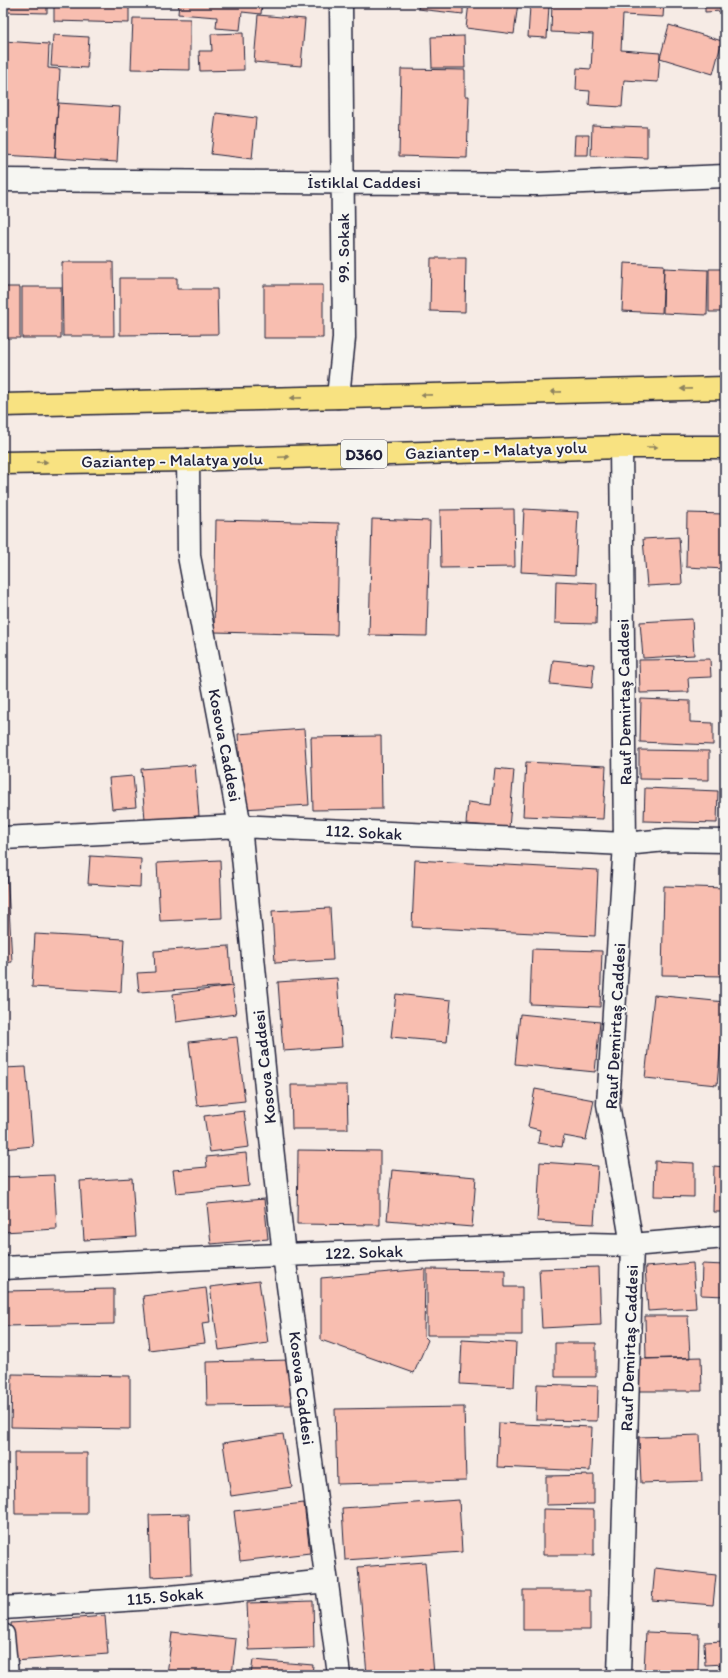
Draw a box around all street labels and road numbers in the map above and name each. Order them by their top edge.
street label: İstiklal Caddesi [307,172,421,192]
street label: 99. Sokak [333,213,353,283]
street label: Gaziantep - Malatya yolu [405,437,588,463]
road number: D360 [341,440,387,468]
street label: Gaziantep - Malatya yolu [81,448,264,472]
street label: Rauf Demirtaş Caddesi [613,618,635,786]
street label: Kosova Caddesi [204,687,246,803]
street label: 112. Sokak [325,820,403,844]
street label: Rauf Demirtaş Caddesi [601,942,629,1110]
street label: Kosova Caddesi [248,1009,280,1125]
street label: 122. Sokak [325,1241,404,1263]
street label: Rauf Demirtaş Caddesi [616,1264,642,1432]
street label: Kosova Caddesi [285,1330,319,1446]
street label: 115. Sokak [126,1583,204,1609]

